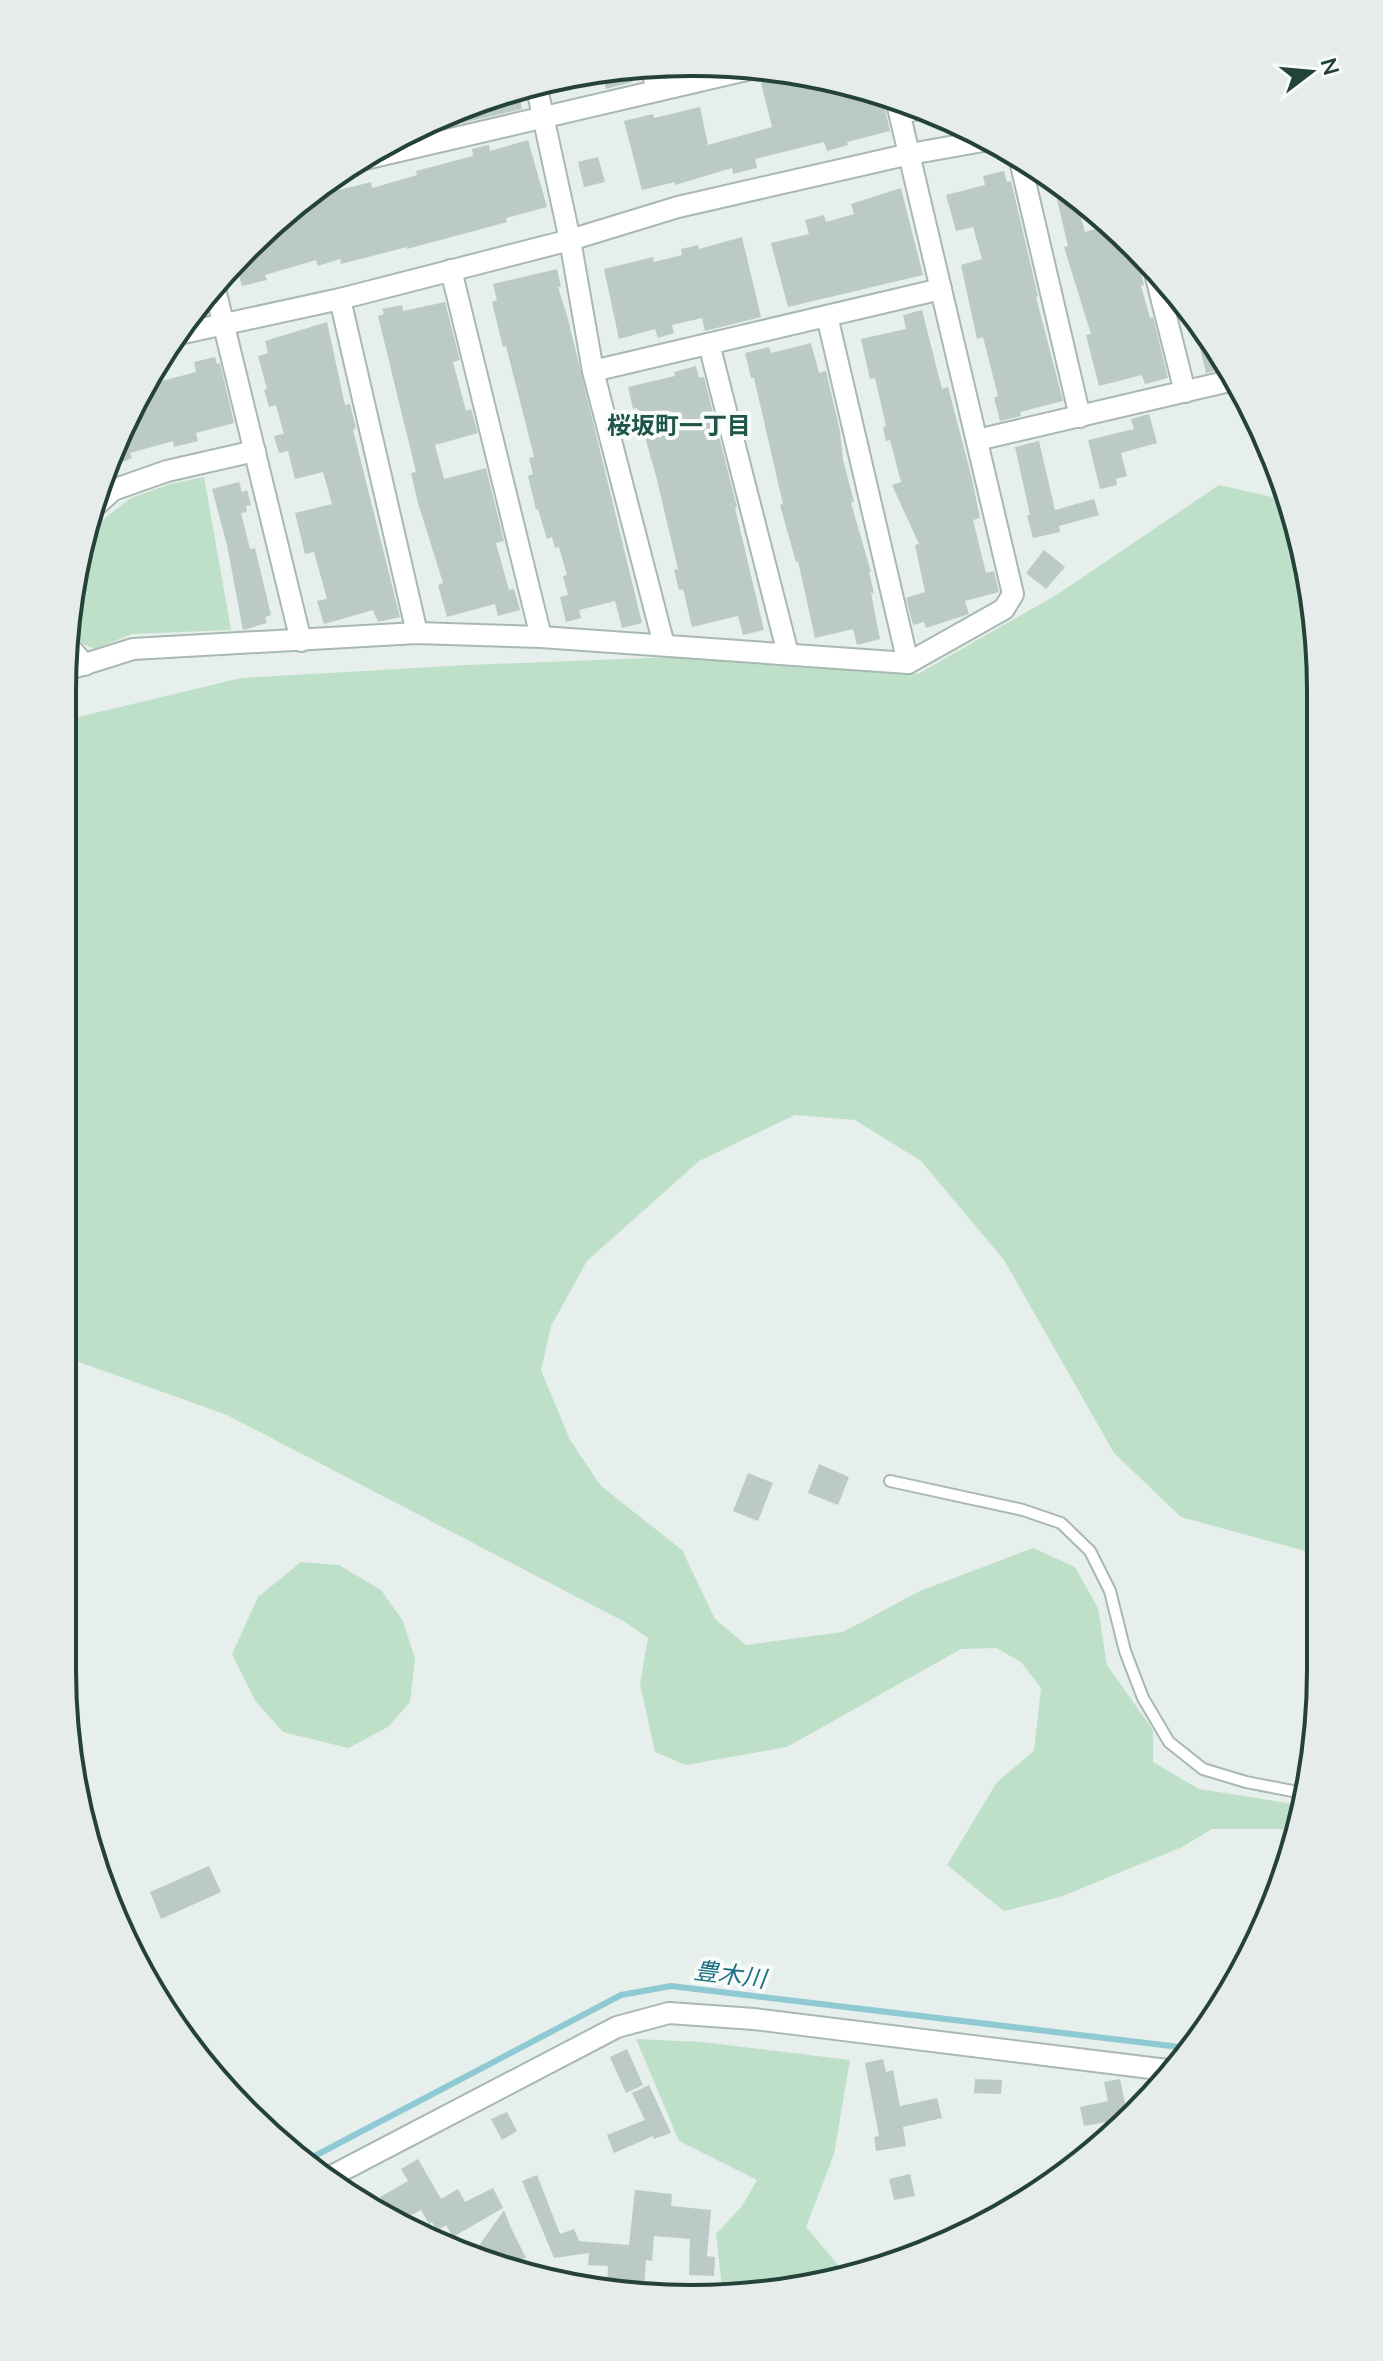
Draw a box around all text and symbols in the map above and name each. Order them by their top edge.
north arrow [1271,32,1351,112]
text: N [1313,55,1346,79]
district label: 桜坂町一丁目 [607,410,751,442]
water label: 豊木川 [692,1955,771,1996]

